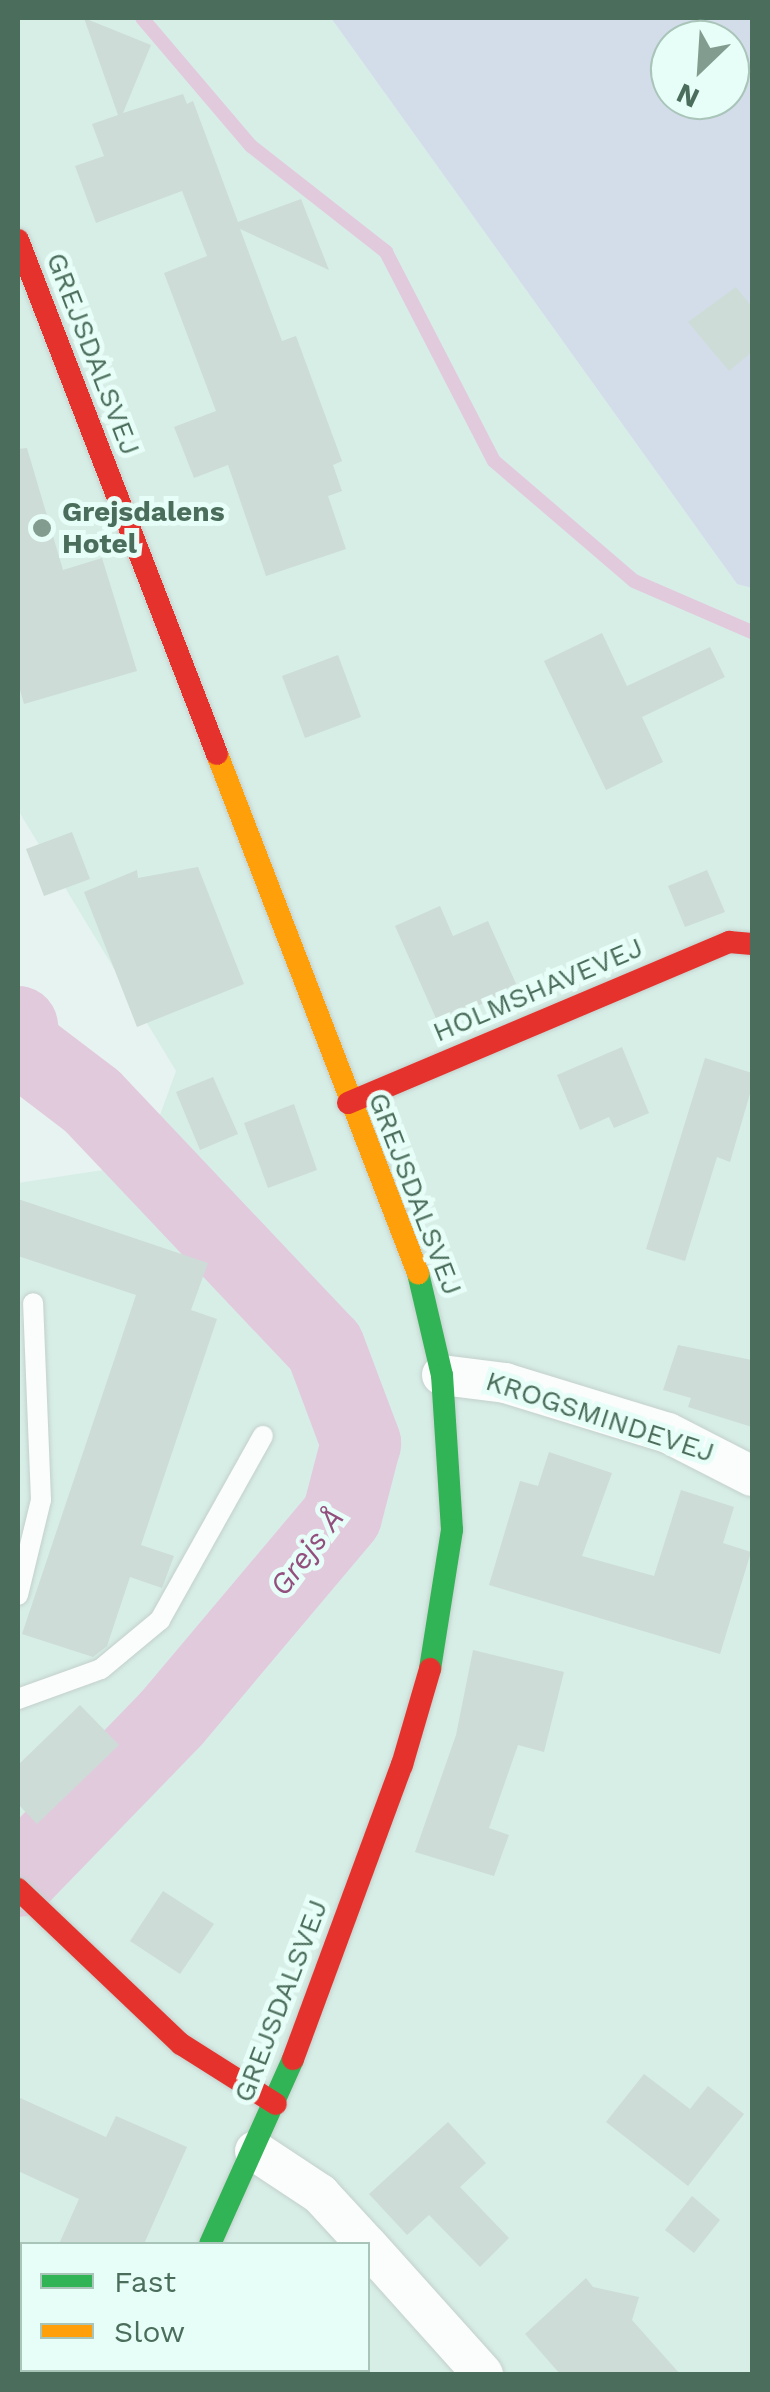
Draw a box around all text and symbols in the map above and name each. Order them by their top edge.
north arrow [650,20,750,120]
text: N [672,76,704,115]
street label: GREJSDALSVEJ [39,248,147,460]
place label: Grejsdalens Hotel [62,495,225,561]
marker: Grejsdalens Hotel [31,517,53,539]
street label: HOLMSHAVEVEJ [428,931,648,1049]
street label: GREJSDALSVEJ [361,1088,469,1300]
street label: KROGSMINDEVEJ [481,1364,719,1470]
water label: Grejs Å [262,1500,352,1604]
street label: GREJSDALSVEJ [227,1895,335,2107]
legend [20,2242,370,2372]
text: Fast [114,2264,176,2299]
text: Slow [114,2314,185,2349]

